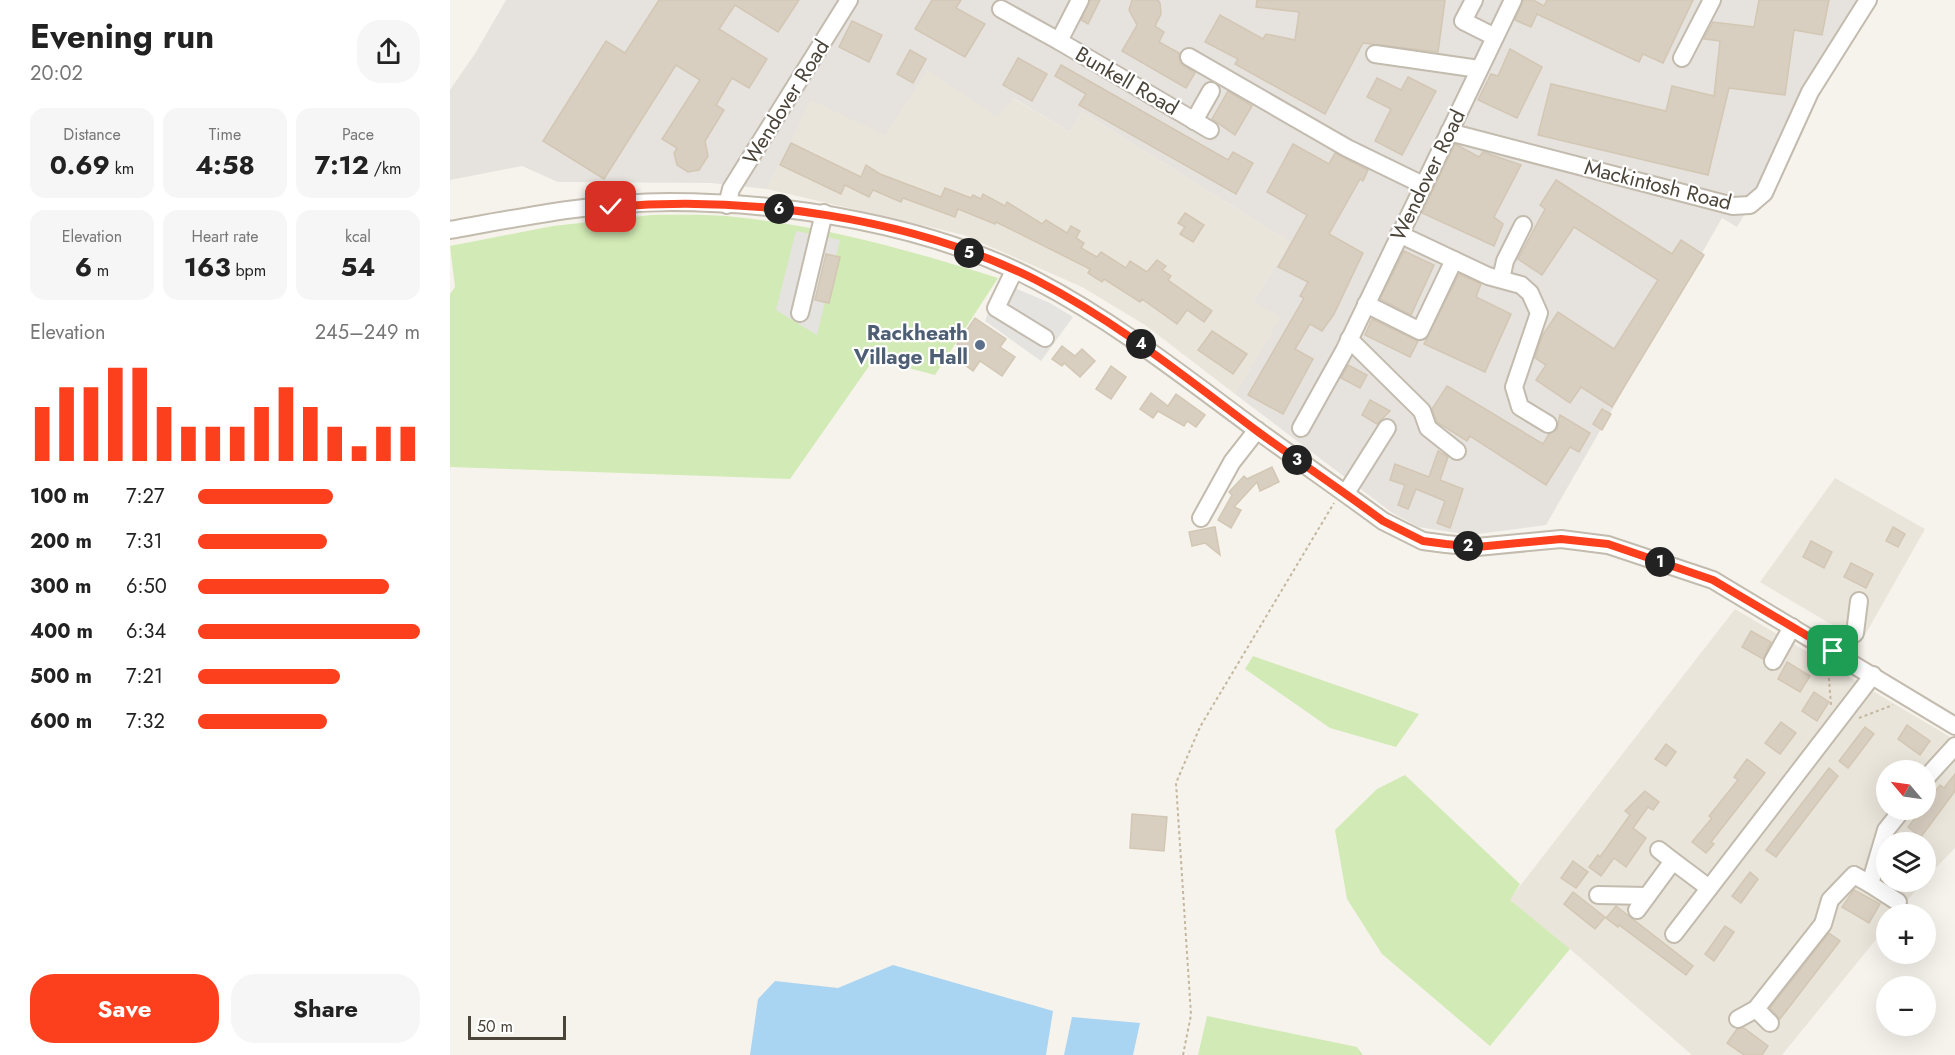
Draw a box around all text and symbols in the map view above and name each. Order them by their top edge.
text: Evening run [30,13,214,60]
button: share [357,20,420,83]
street label: Wendover Road [735,34,837,170]
street label: Bunkell Road [1070,39,1184,123]
text: 20:02 [30,59,83,88]
street label: Wendover Road [1383,104,1473,246]
text: Distance [63,123,121,146]
text: Time [209,123,241,146]
text: Pace [342,123,374,146]
text: 0.69 [50,146,110,184]
text: 4:58 [195,146,255,184]
text: 7:12 [315,146,369,184]
street label: Mackintosh Road [1581,152,1735,218]
text: km [110,157,134,180]
text: /km [369,157,401,180]
pin [585,181,636,232]
icon: check [594,190,627,223]
pin: 6 [764,194,794,224]
text: 6 [774,197,784,220]
text: Elevation [62,225,122,248]
text: Heart rate [192,225,258,248]
text: kcal [345,225,371,248]
pin: 5 [954,238,984,268]
text: 5 [964,241,974,264]
text: 6 [75,248,92,286]
text: 163 [184,248,231,286]
text: 54 [341,248,375,286]
text: m [92,259,109,282]
text: bpm [231,259,266,282]
text: Elevation [30,318,105,347]
text: 245–249 m [315,318,420,347]
place label: Rackheath Village Hall [853,318,968,372]
pin: 4 [1126,329,1156,359]
text: 4 [1135,332,1147,355]
marker: Rackheath Village Hall [973,338,987,352]
pin: 3 [1282,445,1312,475]
text: 3 [1292,448,1302,471]
text: 100 m [30,482,89,511]
text: 7:27 [126,482,164,511]
text: 200 m [30,527,92,556]
text: 7:31 [126,527,162,556]
pin: 2 [1453,531,1483,561]
text: 2 [1463,534,1473,557]
pin: 1 [1645,547,1675,577]
text: 1 [1656,550,1664,573]
text: 300 m [30,572,91,601]
text: 6:50 [126,572,167,601]
text: 400 m [30,617,93,646]
text: 6:34 [126,617,166,646]
pin [1807,625,1858,676]
icon: arrive [1816,634,1849,667]
text: 500 m [30,662,92,691]
text: 7:21 [126,662,163,691]
text: 600 m [30,707,92,736]
text: 7:32 [126,707,165,736]
north arrow [1876,760,1936,820]
map controls [1876,760,1936,1036]
button: layers [1876,832,1936,892]
button: + [1876,904,1936,964]
button: Save [30,974,219,1043]
button: Share [231,974,420,1043]
button: − [1876,976,1936,1036]
scale bar [468,1013,566,1040]
text: 50 m [477,1015,513,1038]

